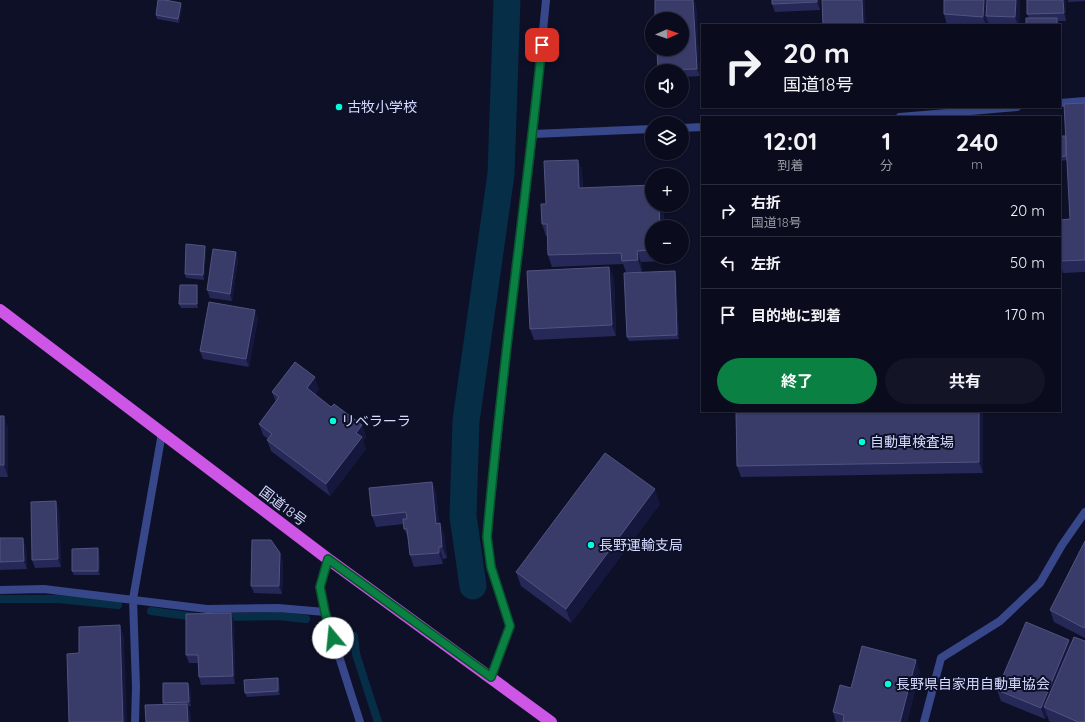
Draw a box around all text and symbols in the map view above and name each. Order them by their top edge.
north arrow [645,12,689,56]
map controls [645,12,689,264]
pin [525,28,559,62]
icon: arrive [531,34,553,56]
text: 20 m [783,35,850,70]
icon: right [717,40,769,92]
button: sound [645,64,689,108]
text: 国道18号 [783,73,853,96]
place label: 古牧小学校 [347,98,417,116]
marker: 古牧小学校 [334,102,344,112]
button: layers [645,116,689,160]
text: 12:01 [764,126,817,156]
text: 1 [882,126,891,156]
text: 240 [956,127,998,157]
text: m [971,156,983,172]
text: 到着 [778,157,804,173]
text: 分 [880,157,893,173]
button: + [645,168,689,212]
text: 右折 [751,193,781,212]
icon: right [717,200,739,222]
text: 20 m [1010,201,1045,220]
text: 国道18号 [751,214,802,230]
button: − [645,220,689,264]
icon: left [717,252,739,274]
text: 50 m [1010,253,1045,272]
text: 左折 [751,254,781,273]
icon: arrive [717,304,739,326]
text: 170 m [1005,305,1045,324]
text: 目的地に到着 [751,306,841,325]
button: 終了 [717,358,877,404]
button: 共有 [885,358,1045,404]
place label: リベラーラ [341,412,411,430]
marker: リベラーラ [328,416,338,426]
place label: 自動車検査場 [870,433,954,451]
marker: 自動車検査場 [857,437,867,447]
street label: 国道18号 [256,482,310,530]
place label: 長野運輸支局 [599,536,683,554]
marker: 長野運輸支局 [586,540,596,550]
position arrow [312,617,354,659]
place label: 長野県自家用自動車協会 [896,675,1050,693]
marker: 長野県自家用自動車協会 [883,679,893,689]

